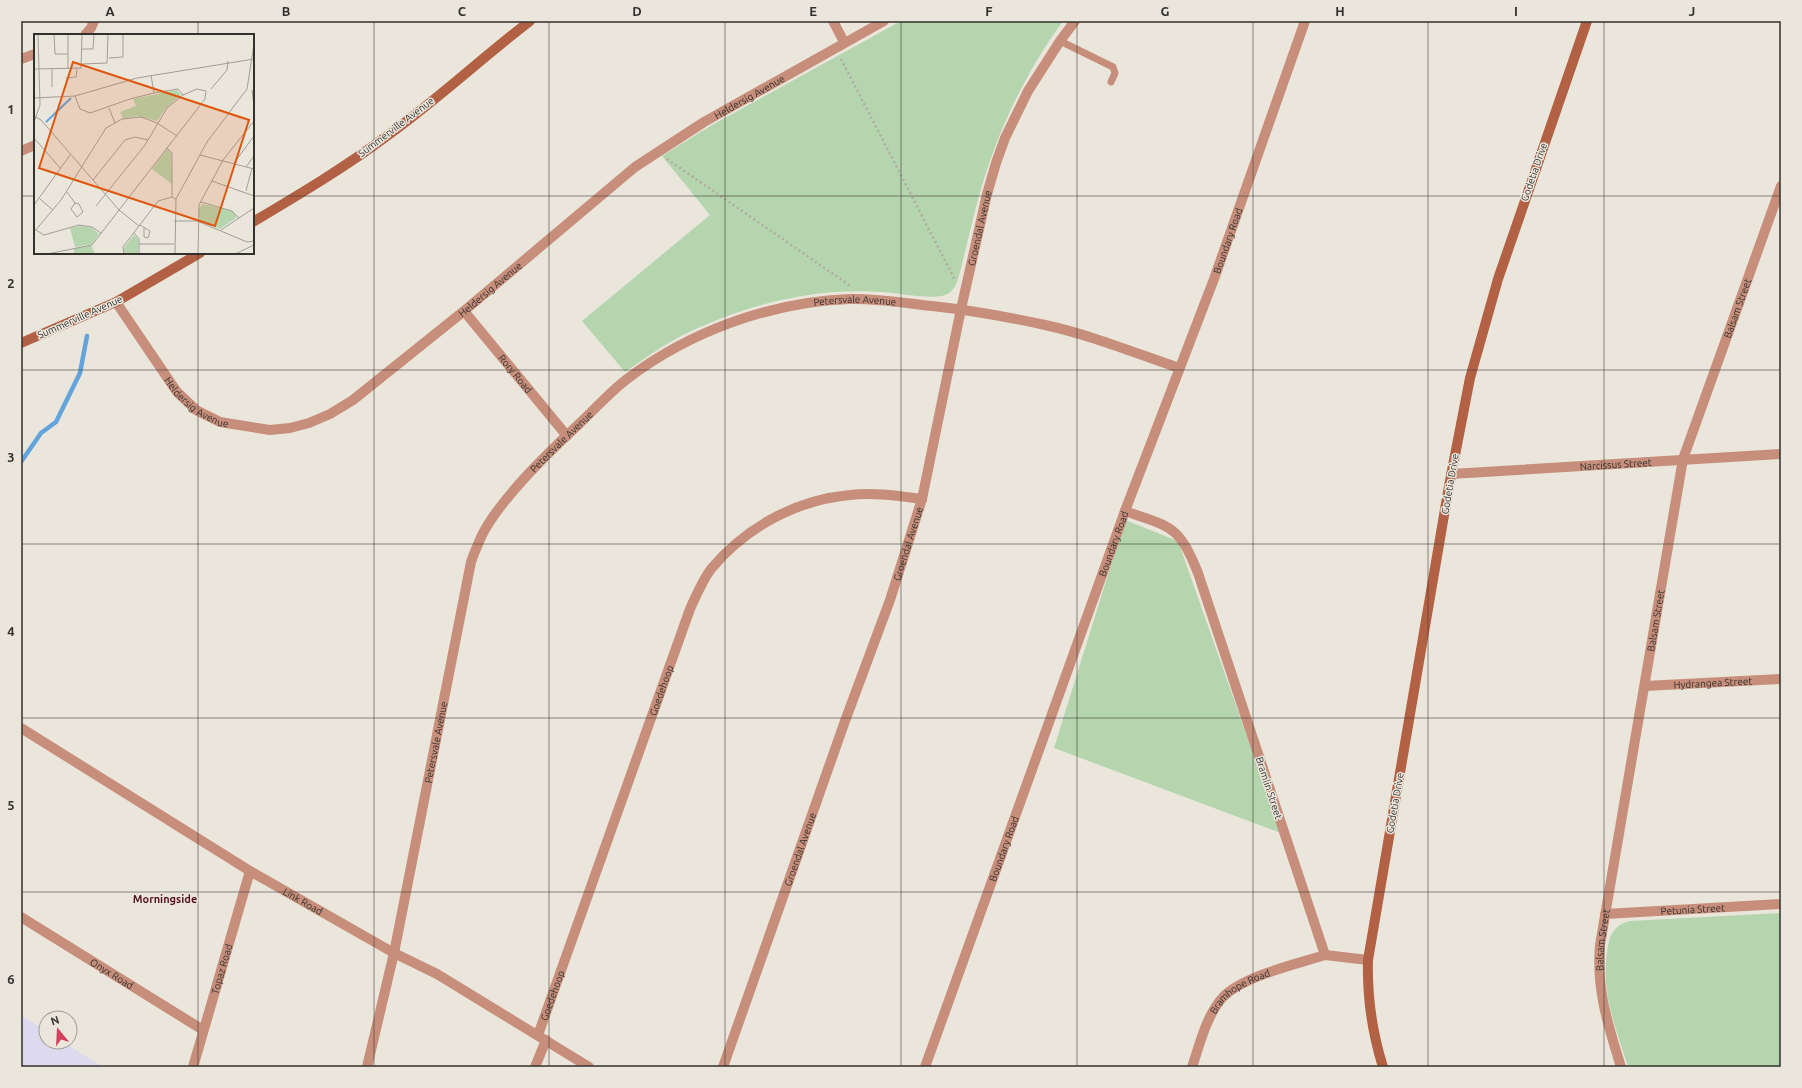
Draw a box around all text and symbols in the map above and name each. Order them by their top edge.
text: A [105,4,115,18]
text: B [282,4,291,18]
text: C [458,4,467,18]
text: D [632,4,642,18]
text: E [809,4,817,18]
text: F [985,4,993,18]
text: G [1161,4,1170,18]
text: H [1335,4,1345,18]
text: I [1514,4,1518,18]
text: J [1689,4,1695,18]
inset map [34,34,254,254]
street label: Heldersig Avenue [712,72,786,121]
street label: Summerville Avenue [356,95,436,159]
text: 1 [7,102,15,116]
street label: Godetia Drive [1519,141,1549,203]
street label: Groendal Avenue [965,189,993,267]
street label: Boundary Road [1211,206,1244,275]
street label: Heldersig Avenue [456,260,524,319]
text: 2 [7,276,15,290]
street label: Balsam Street [1721,277,1753,339]
street label: Summerville Avenue [36,293,124,341]
street label: Petersvale Avenue [813,293,897,308]
street label: Rory Road [497,352,535,395]
street label: Heldersig Avenue [163,375,229,429]
street label: Petersvale Avenue [528,408,595,474]
text: 3 [7,450,15,464]
street label: Godetia Drive [1439,453,1461,515]
street label: Narcissus Street [1579,456,1652,472]
street label: Groendal Avenue [891,505,925,582]
street label: Boundary Road [1096,509,1130,578]
street label: Balsam Street [1645,589,1666,652]
text: 4 [7,624,15,638]
street label: Goedehoop [647,663,675,717]
street label: Hydrangea Street [1673,675,1753,690]
street label: Petersvale Avenue [422,700,449,784]
street label: Bramlin Street [1254,755,1284,821]
street label: Godetia Drive [1384,772,1406,834]
text: 5 [7,798,15,812]
street label: Groendal Avenue [782,811,818,887]
street label: Boundary Road [987,814,1020,883]
street label: Link Road [281,886,325,917]
district label: Morningside [133,893,197,905]
street label: Petunia Street [1660,902,1725,916]
street label: Balsam Street [1594,908,1612,971]
street label: Topaz Road [209,942,234,996]
street label: Onyx Road [88,956,136,991]
street label: Bramhope Road [1207,967,1271,1016]
street label: Goedehoop [538,969,566,1022]
text: 6 [7,972,15,986]
north arrow [38,1010,78,1050]
text: N [49,1014,61,1027]

